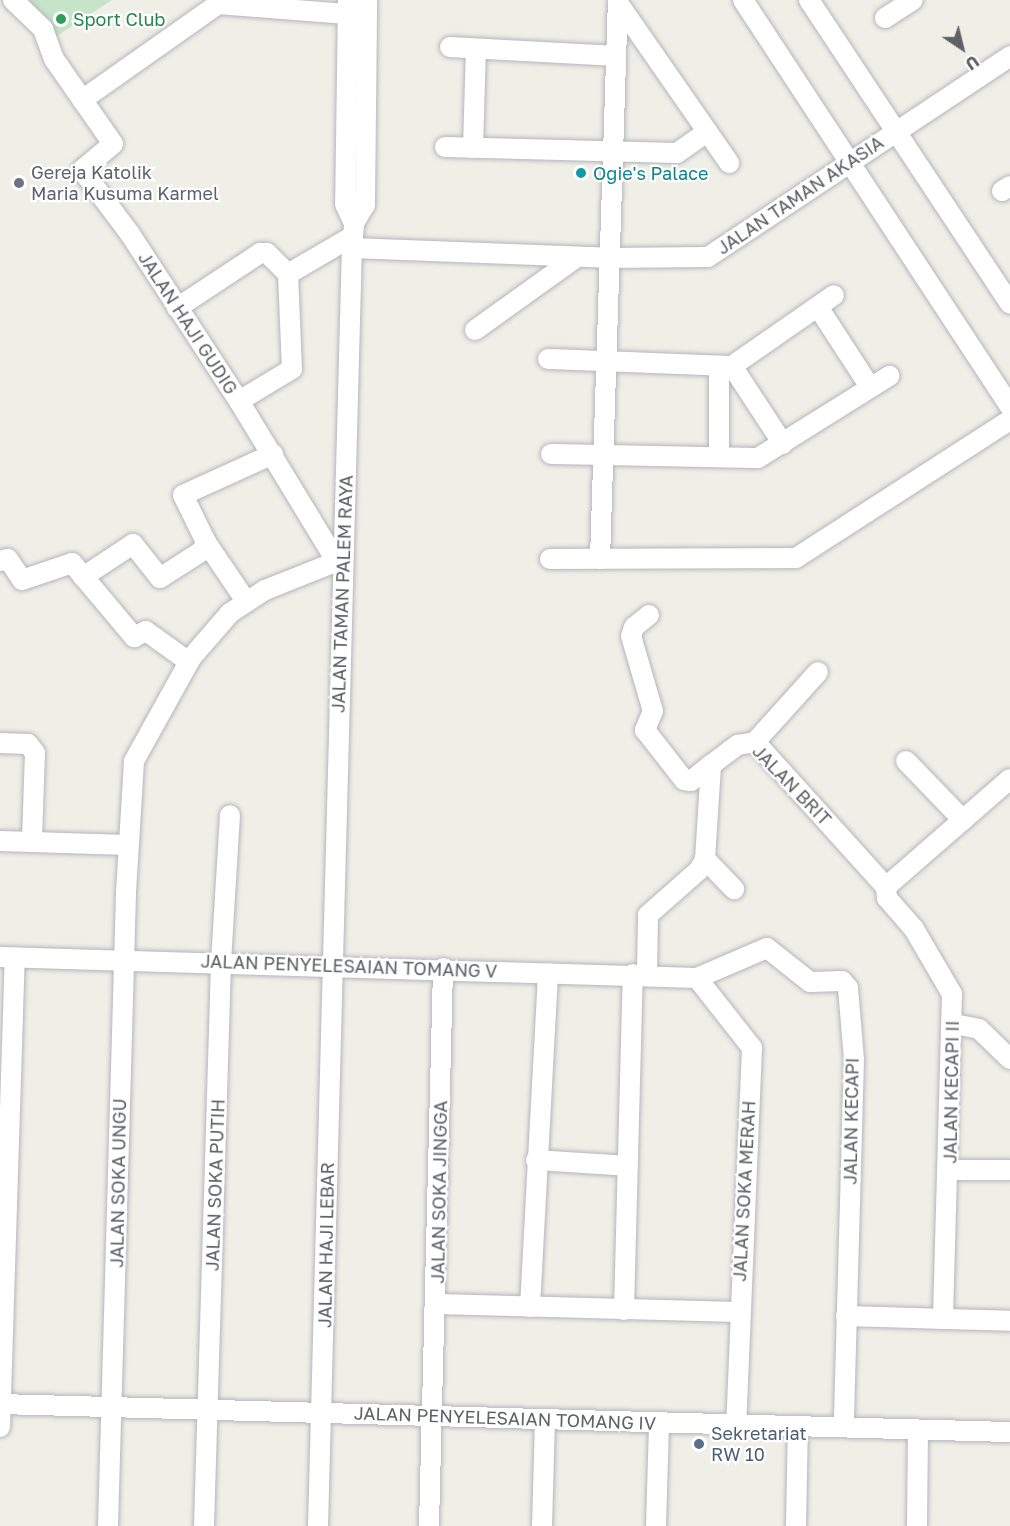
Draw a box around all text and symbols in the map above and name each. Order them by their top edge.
place label: Sport Club [73,8,165,30]
marker: Sport Club [54,12,68,26]
north arrow [932,18,992,78]
text: U [962,51,983,74]
street label: JALAN TAMAN AKASIA [713,131,887,259]
place label: Gereja Katolik Maria Kusuma Karmel [31,162,219,204]
place label: Ogie's Palace [593,162,708,184]
marker: Ogie's Palace [574,166,588,180]
marker: Gereja Katolik Maria Kusuma Karmel [12,176,26,190]
street label: JALAN HAJI GUDIG [134,248,242,398]
street label: JALAN TAMAN PALEM RAYA [327,475,357,713]
street label: JALAN BRIT [748,740,836,830]
street label: JALAN PENYELESAIAN TOMANG V [200,950,498,982]
street label: JALAN KECAPI II [939,1020,963,1164]
street label: JALAN KECAPI [839,1057,863,1185]
street label: JALAN SOKA UNGU [106,1098,130,1268]
street label: JALAN SOKA PUTIH [201,1099,229,1271]
street label: JALAN SOKA JINGGA [427,1100,451,1284]
street label: JALAN SOKA MERAH [728,1100,760,1282]
street label: JALAN HAJI LEBAR [314,1162,338,1328]
street label: JALAN PENYELESAIAN TOMANG IV [354,1402,656,1434]
place label: Sekretariat RW 10 [711,1423,807,1466]
marker: Sekretariat RW 10 [692,1437,706,1451]

